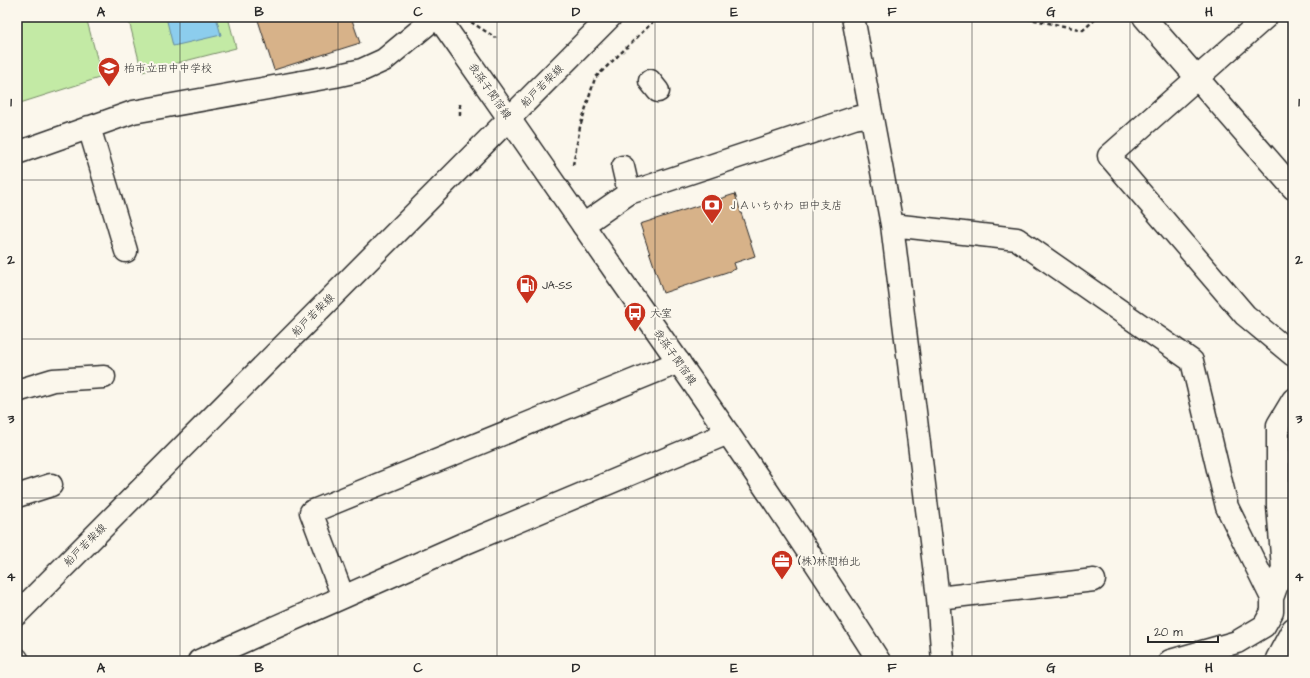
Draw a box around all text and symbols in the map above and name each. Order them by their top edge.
text: A [97,3,106,21]
text: B [254,3,264,21]
text: C [413,3,423,21]
text: D [572,3,581,21]
text: E [730,3,738,21]
text: F [887,3,897,21]
text: G [1046,3,1056,21]
text: H [1205,3,1213,21]
school or university icon: 柏市立田中中学校 [96,55,122,88]
street label: 我孫子関宿線 [465,60,515,122]
place label: 柏市立田中中学校 [124,61,212,76]
street label: 船戸若柴線 [517,61,567,111]
text: 1 [10,93,12,111]
text: 1 [1298,93,1300,111]
bank icon: ＪＡいちかわ 田中支店 [699,192,725,225]
place label: ＪＡいちかわ 田中支店 [728,198,842,213]
text: 2 [6,251,15,269]
text: 2 [1294,251,1303,269]
fuel station icon: JA-SS [514,272,540,305]
place label: JA-SS [542,278,572,293]
street label: 船戸若柴線 [288,290,338,340]
bus stop icon: 大室 [622,300,648,333]
place label: 大室 [650,306,672,321]
street label: 我孫子関宿線 [650,326,700,388]
text: 3 [7,410,15,428]
text: 3 [1295,410,1303,428]
street label: 船戸若柴線 [60,520,110,570]
office icon: (株)林間柏北 [769,548,795,581]
place label: (株)林間柏北 [798,554,860,569]
text: 4 [7,568,16,586]
text: 4 [1295,568,1304,586]
scale bar [1148,618,1218,644]
text: 20 m [1154,624,1183,641]
text: A [97,659,106,677]
text: B [254,659,264,677]
text: C [413,659,423,677]
text: D [572,659,581,677]
text: E [730,659,738,677]
text: F [887,659,897,677]
text: G [1046,659,1056,677]
text: H [1205,659,1213,677]

